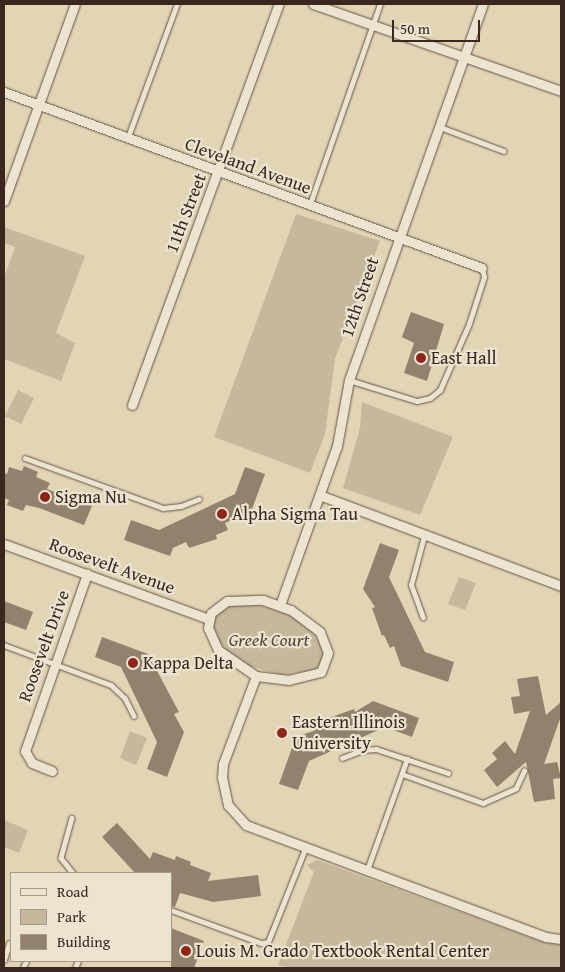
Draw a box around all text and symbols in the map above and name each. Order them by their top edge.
scale bar [395,10,482,42]
text: 50 m [400,18,430,39]
street label: Cleveland Avenue [182,133,314,199]
street label: 11th Street [161,170,211,256]
street label: 12th Street [336,254,384,340]
place label: East Hall [431,347,497,369]
marker: East Hall [415,352,427,364]
place label: Sigma Nu [55,486,126,508]
marker: Sigma Nu [39,491,51,503]
place label: Alpha Sigma Tau [232,503,358,525]
marker: Alpha Sigma Tau [216,508,228,520]
street label: Roosevelt Avenue [46,533,178,599]
street label: Roosevelt Drive [14,587,74,705]
park label: Greek Court [229,629,309,651]
place label: Kappa Delta [143,652,233,674]
marker: Kappa Delta [127,657,139,669]
place label: Eastern Illinois University [292,712,405,754]
marker: Eastern Illinois University [276,727,288,739]
legend [10,872,172,962]
text: Road [57,881,88,902]
text: Park [57,906,86,927]
text: Building [57,931,110,952]
place label: Louis M. Grado Textbook Rental Center [196,940,489,962]
marker: Louis M. Grado Textbook Rental Center [180,945,192,957]

